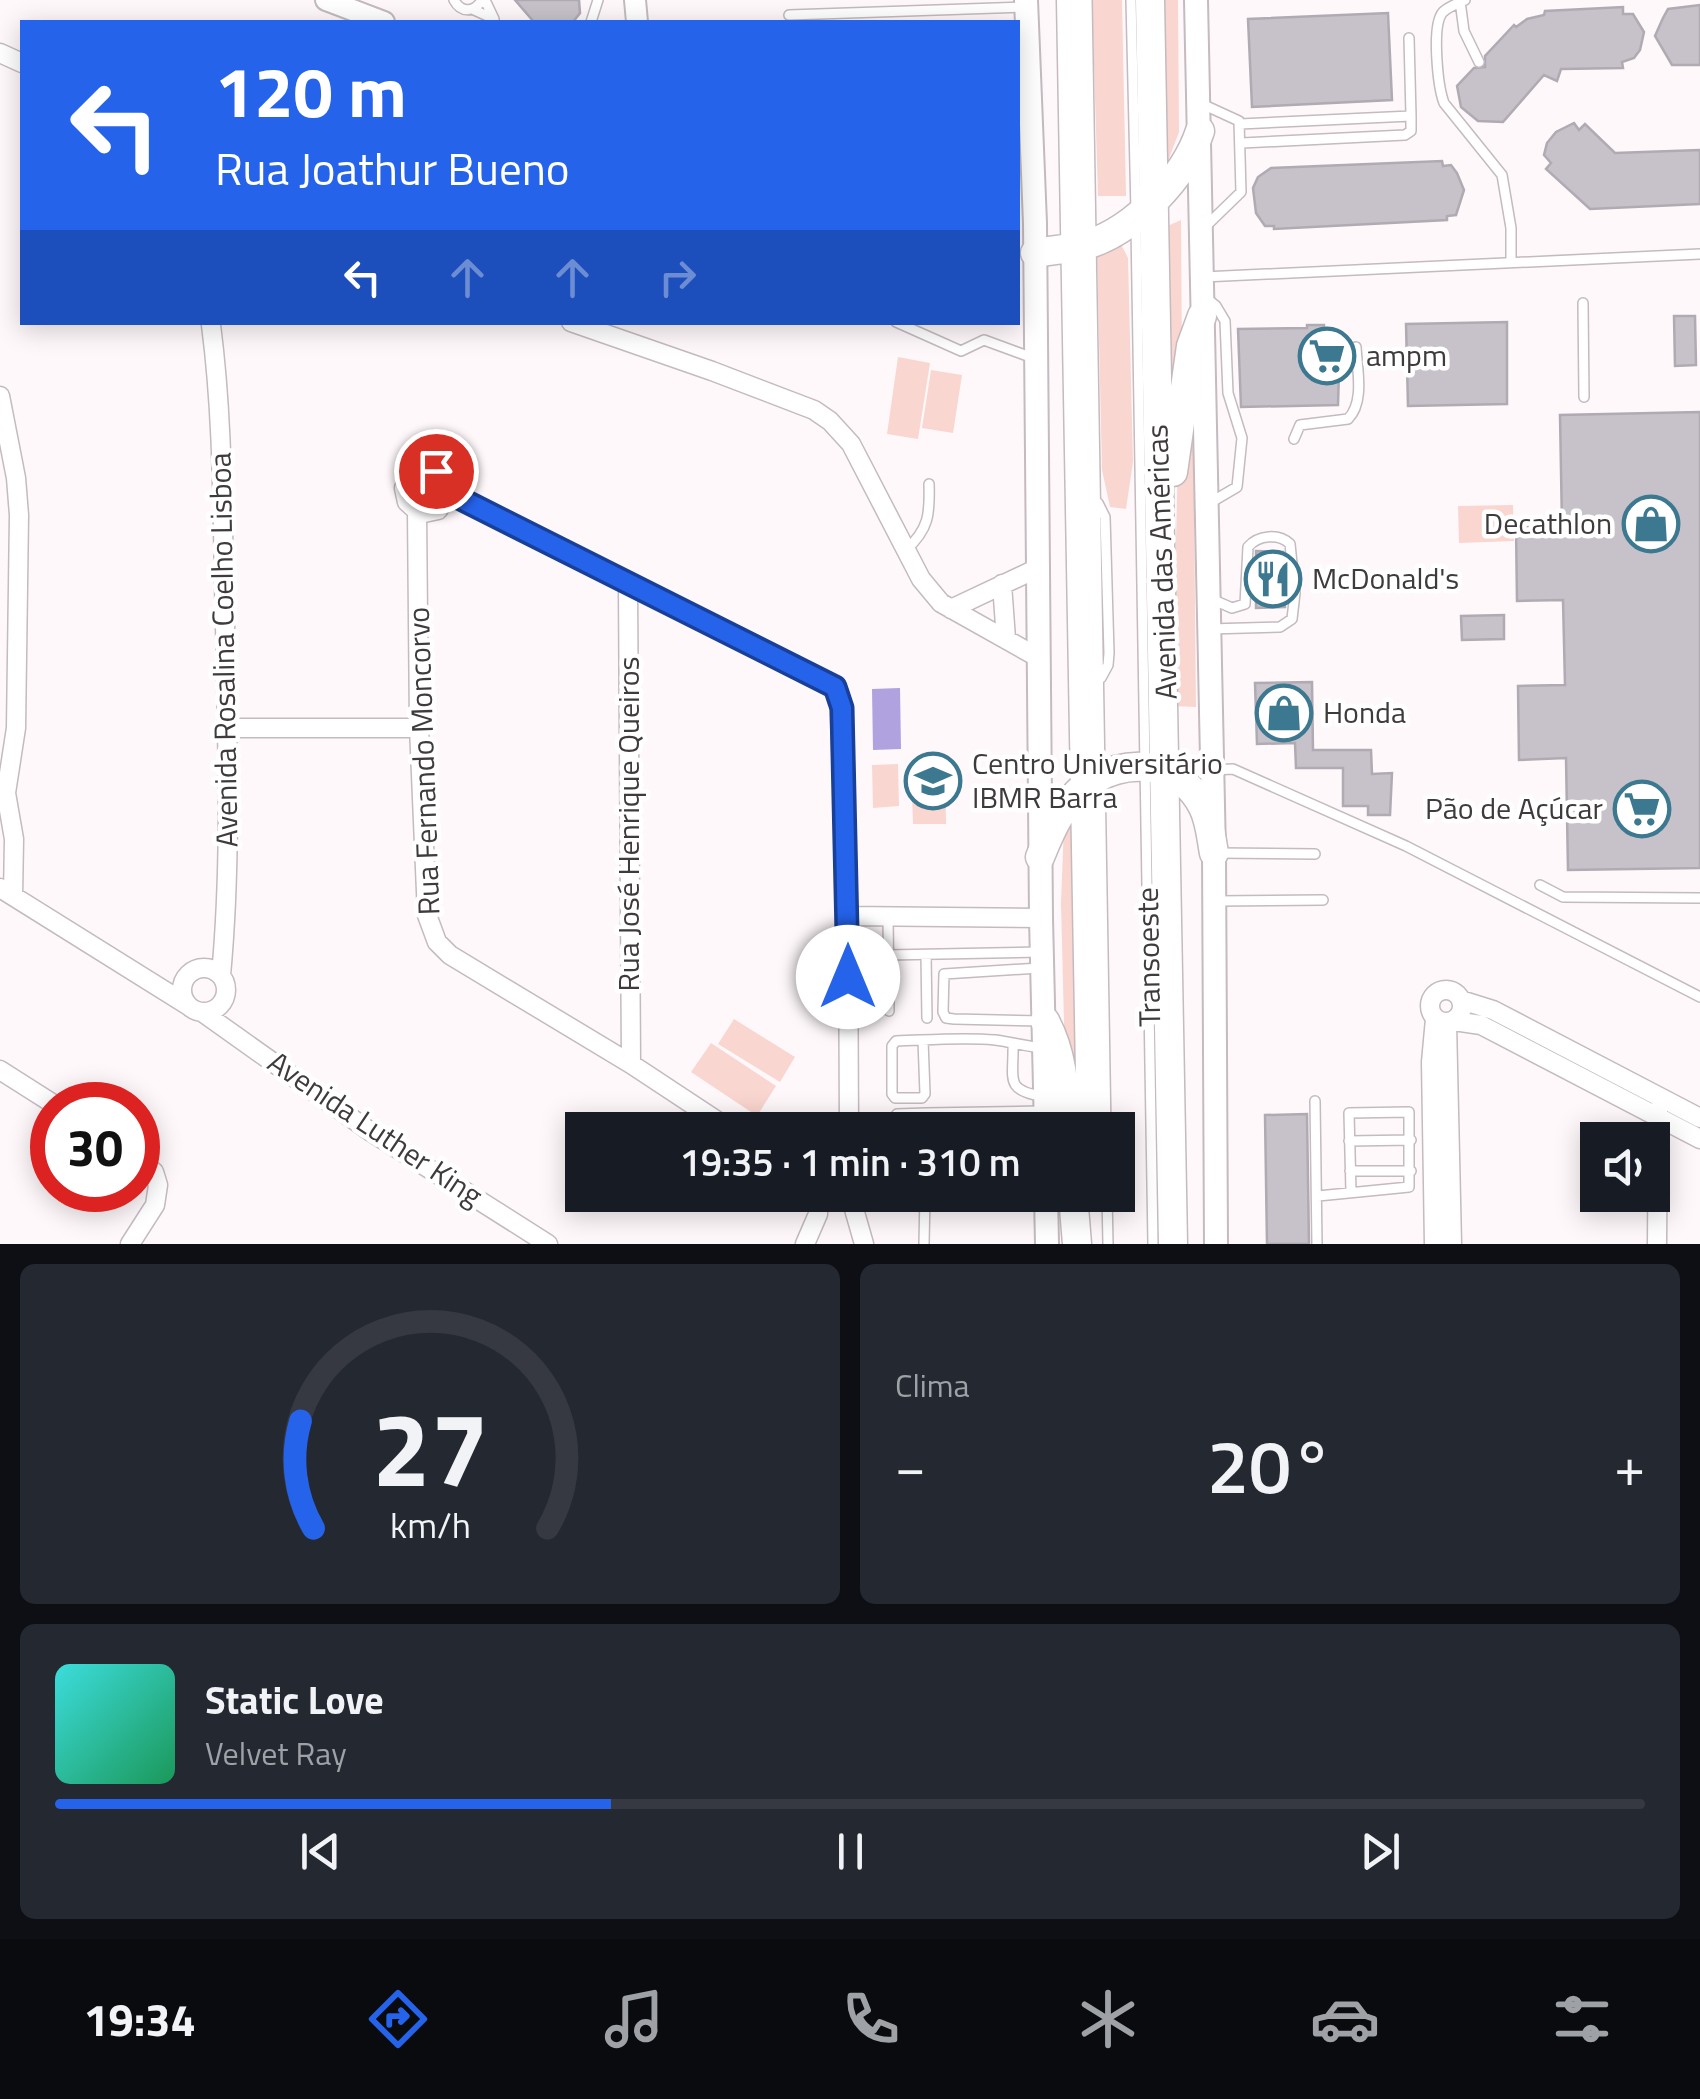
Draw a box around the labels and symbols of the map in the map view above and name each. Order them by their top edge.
supermarket icon: ampm [1297,326,1357,386]
place label: ampm [1366,332,1447,378]
street label: Avenida das Américas [1133,424,1189,700]
pin [394,429,479,514]
street label: Avenida Rosalina Coelho Lisboa [197,452,249,848]
shop icon: Decathlon [1621,494,1681,554]
place label: Decathlon [1484,500,1612,546]
restaurant icon: McDonald's [1243,549,1303,609]
place label: McDonald's [1312,555,1459,601]
street label: Rua Fernando Moncorvo [395,606,451,916]
street label: Rua José Henrique Queiros [605,656,651,992]
shop icon: Honda [1254,683,1314,743]
place label: Honda [1323,689,1406,735]
place label: Centro Universitário IBMR Barra [972,740,1223,820]
school or university icon: Centro Universitário IBMR Barra [903,751,963,811]
supermarket icon: Pão de Açúcar [1612,779,1672,839]
place label: Pão de Açúcar [1425,785,1603,831]
street label: Transoeste [1124,887,1172,1027]
position arrow [796,925,900,1029]
street label: Avenida Luther King [259,1039,492,1217]
speed limit sign: 30 [30,1082,160,1212]

